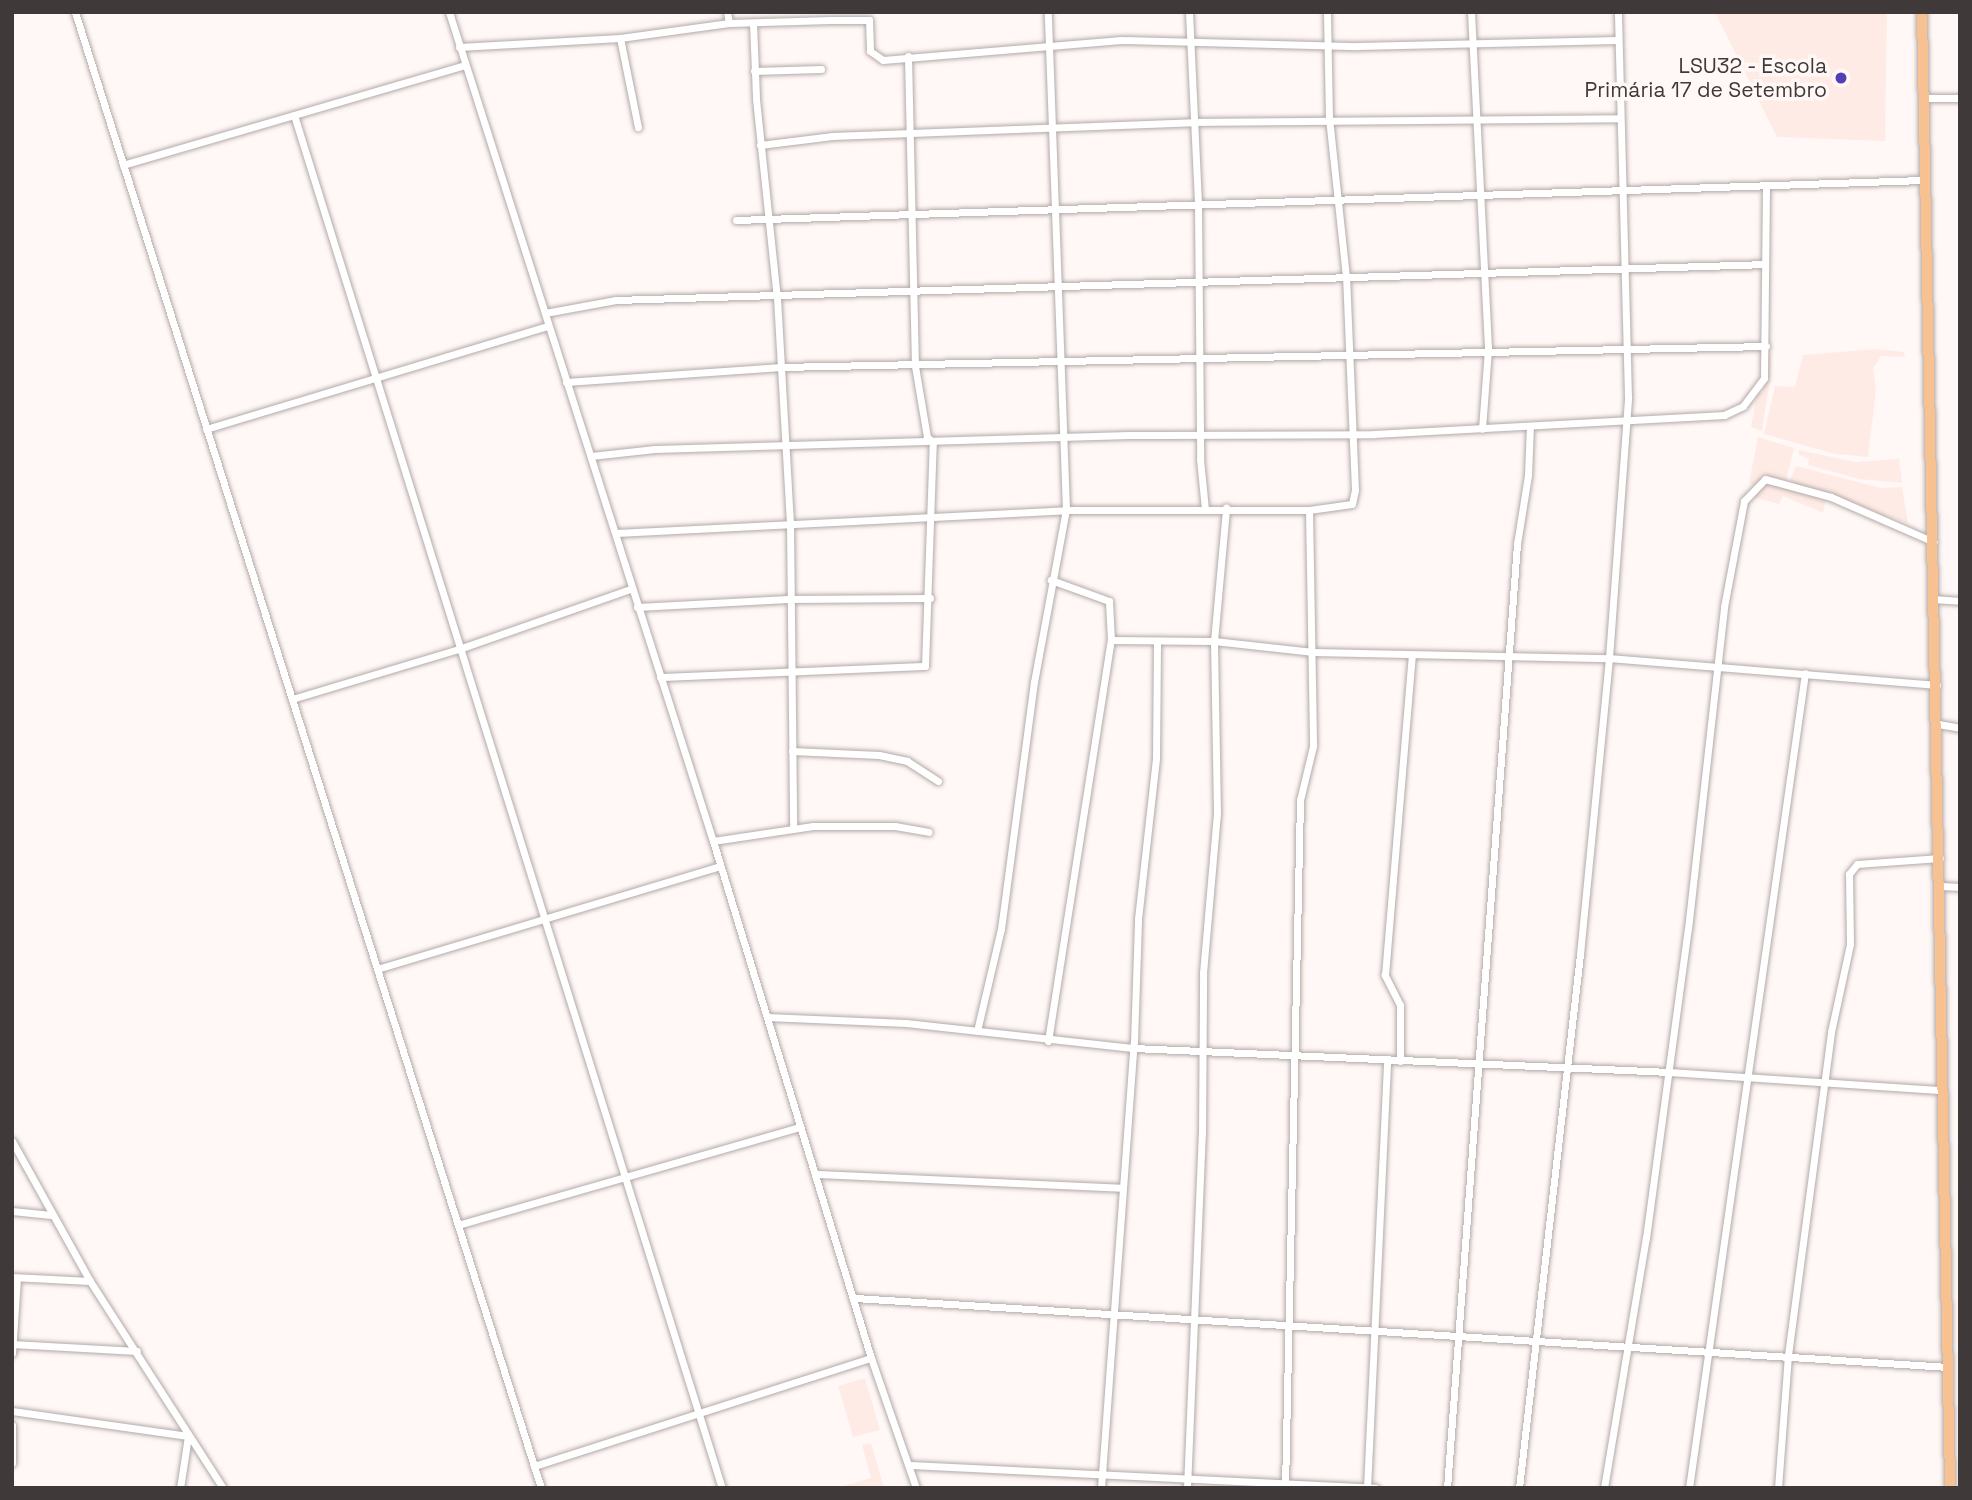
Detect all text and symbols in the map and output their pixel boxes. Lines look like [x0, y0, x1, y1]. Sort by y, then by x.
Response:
place label: LSU32 - Escola Primária 17 de Setembro [1585, 53, 1827, 103]
marker: LSU32 - Escola Primária 17 de Setembro [1833, 70, 1849, 86]

